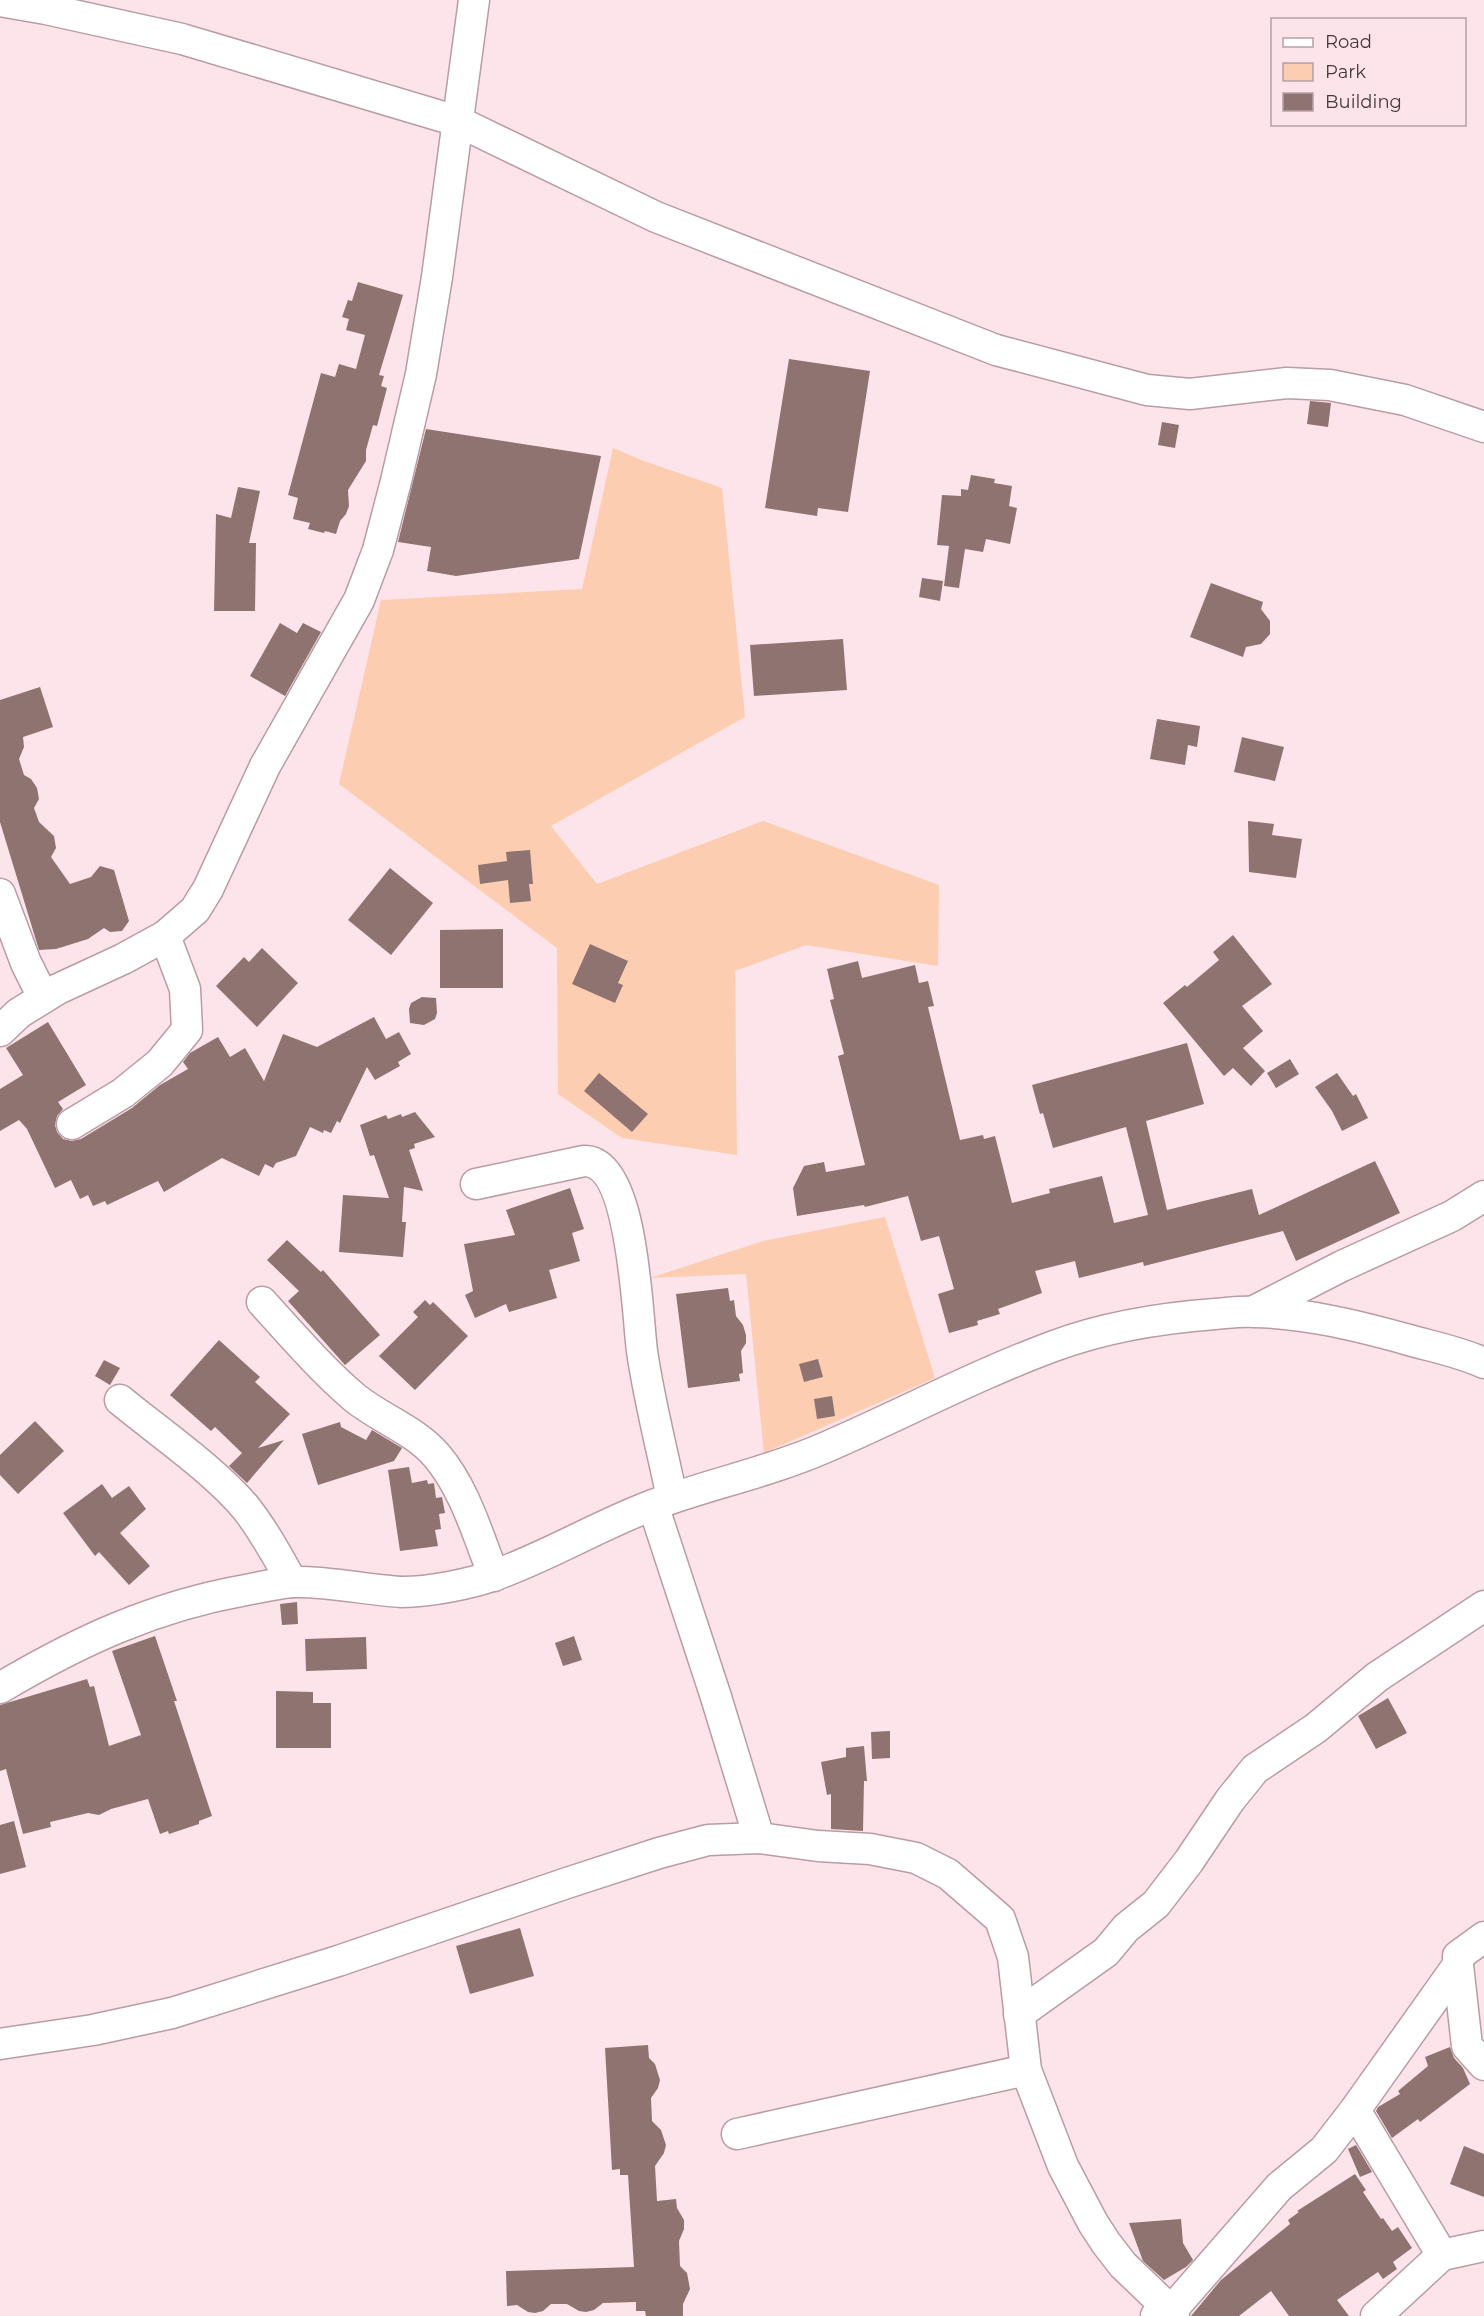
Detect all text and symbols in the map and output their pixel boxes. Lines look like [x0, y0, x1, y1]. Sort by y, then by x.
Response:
legend [1271, 18, 1466, 126]
text: Road [1325, 31, 1372, 53]
text: Park [1325, 61, 1366, 83]
text: Building [1325, 91, 1402, 113]

